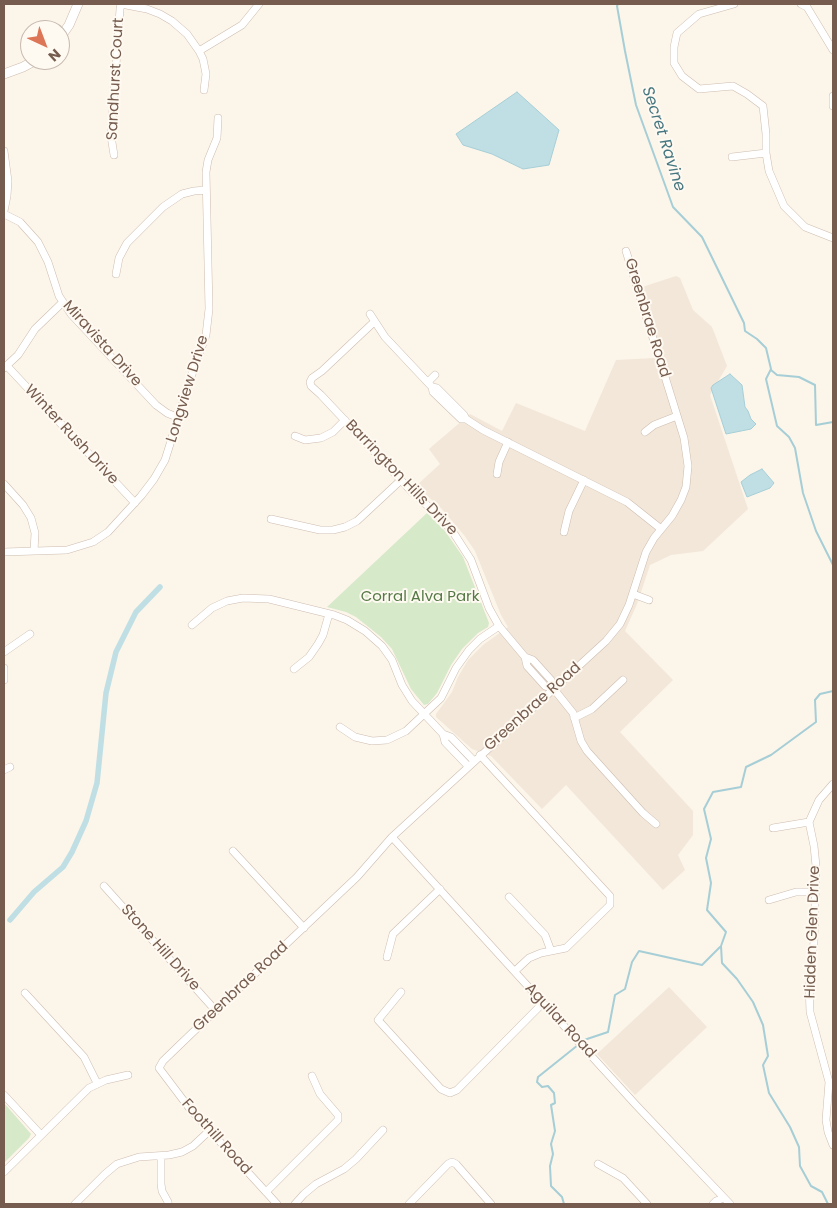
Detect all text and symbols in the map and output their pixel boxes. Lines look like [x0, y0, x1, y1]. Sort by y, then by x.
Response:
street label: Sandhurst Court [104, 17, 128, 141]
north arrow [20, 20, 70, 70]
text: N [44, 44, 65, 66]
water label: Secret Ravine [637, 84, 689, 194]
street label: Greenbrae Road [620, 256, 674, 380]
street label: Miravista Drive [59, 297, 145, 391]
street label: Longview Drive [163, 333, 213, 445]
street label: Winter Rush Drive [20, 381, 122, 489]
street label: Barrington Hills Drive [341, 417, 461, 539]
park label: Corral Alva Park [361, 588, 479, 606]
street label: Greenbrae Road [481, 659, 585, 755]
street label: Hidden Glen Drive [802, 865, 824, 999]
street label: Stone Hill Drive [117, 901, 203, 995]
street label: Greenbrae Road [190, 938, 292, 1036]
street label: Aguilar Road [521, 980, 599, 1062]
street label: Foothill Road [177, 1095, 255, 1179]

